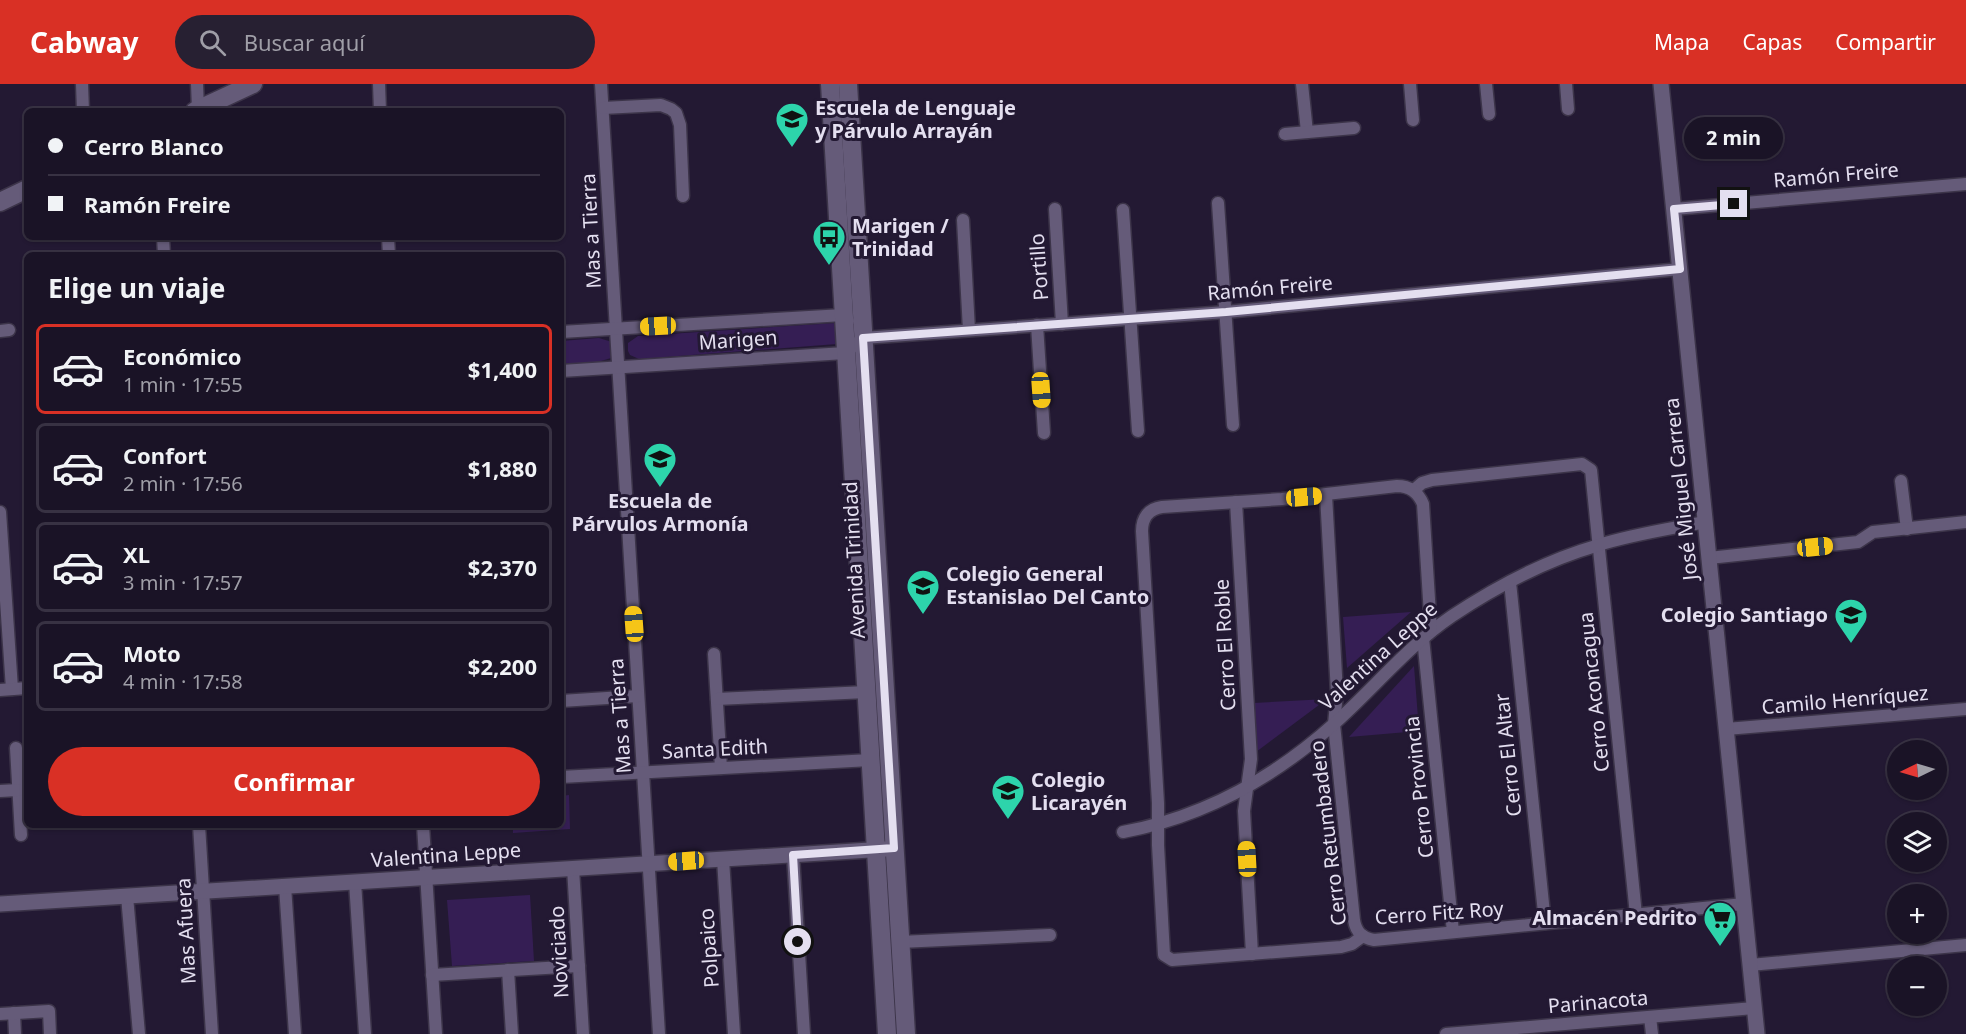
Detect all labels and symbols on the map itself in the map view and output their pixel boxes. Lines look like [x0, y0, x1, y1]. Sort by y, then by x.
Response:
place label: Escuela de Lenguaje y Párvulo Arrayán [815, 94, 1016, 144]
school or university icon: Escuela de Lenguaje y Párvulo Arrayán [774, 101, 810, 148]
callout: 2 min [1684, 117, 1784, 159]
street label: Ramón Freire [1772, 156, 1900, 193]
street label: Mas a Tierra [574, 173, 607, 289]
route end [1720, 190, 1747, 217]
place label: Marigen / Trinidad [852, 212, 950, 262]
bus stop icon: Marigen / Trinidad [811, 219, 847, 266]
street label: Portillo [1023, 233, 1054, 302]
street label: Ramón Freire [1206, 269, 1334, 306]
car [640, 316, 676, 336]
street label: Marigen [698, 323, 778, 356]
car [1031, 371, 1051, 409]
street label: José Miguel Carrera [1657, 396, 1704, 584]
school or university icon: Escuela de Párvulos Armonía [642, 441, 678, 488]
street label: Avenida Trinidad [836, 481, 871, 639]
car [1285, 486, 1323, 508]
place label: Escuela de Párvulos Armonía [571, 487, 749, 537]
car [1796, 536, 1834, 558]
place label: Colegio General Estanislao Del Canto [946, 560, 1149, 610]
school or university icon: Colegio General Estanislao Del Canto [905, 568, 941, 615]
street label: Cerro El Roble [1208, 578, 1241, 712]
street label: Valentina Leppe [1313, 595, 1443, 716]
school or university icon: Colegio Santiago [1833, 597, 1869, 644]
place label: Colegio Santiago [1661, 601, 1828, 628]
car [624, 605, 644, 643]
street label: Cerro Aconcagua [1572, 611, 1615, 773]
street label: Mas a Tierra [602, 657, 637, 775]
street label: Camilo Henríquez [1760, 679, 1929, 720]
street label: Cerro El Altar [1488, 692, 1527, 818]
street label: Cerro Provincia [1398, 715, 1439, 859]
street label: Santa Edith [661, 732, 769, 765]
street label: Cerro Retumbadero [1303, 739, 1352, 927]
north arrow [1887, 740, 1947, 800]
place label: Colegio Licarayén [1031, 766, 1127, 816]
school or university icon: Colegio Licarayén [990, 773, 1026, 820]
street label: Valentina Leppe [370, 836, 522, 873]
car [1237, 841, 1257, 877]
car [667, 851, 705, 871]
street label: Mas Afuera [169, 877, 202, 985]
street label: Cerro Fitz Roy [1374, 894, 1505, 930]
supermarket icon: Almacén Pedrito [1702, 900, 1738, 947]
place label: Almacén Pedrito [1532, 904, 1697, 931]
street label: Noviciado [543, 905, 574, 999]
street label: Polpaico [692, 907, 725, 989]
route start [784, 928, 811, 955]
street label: Parinacota [1547, 984, 1649, 1019]

